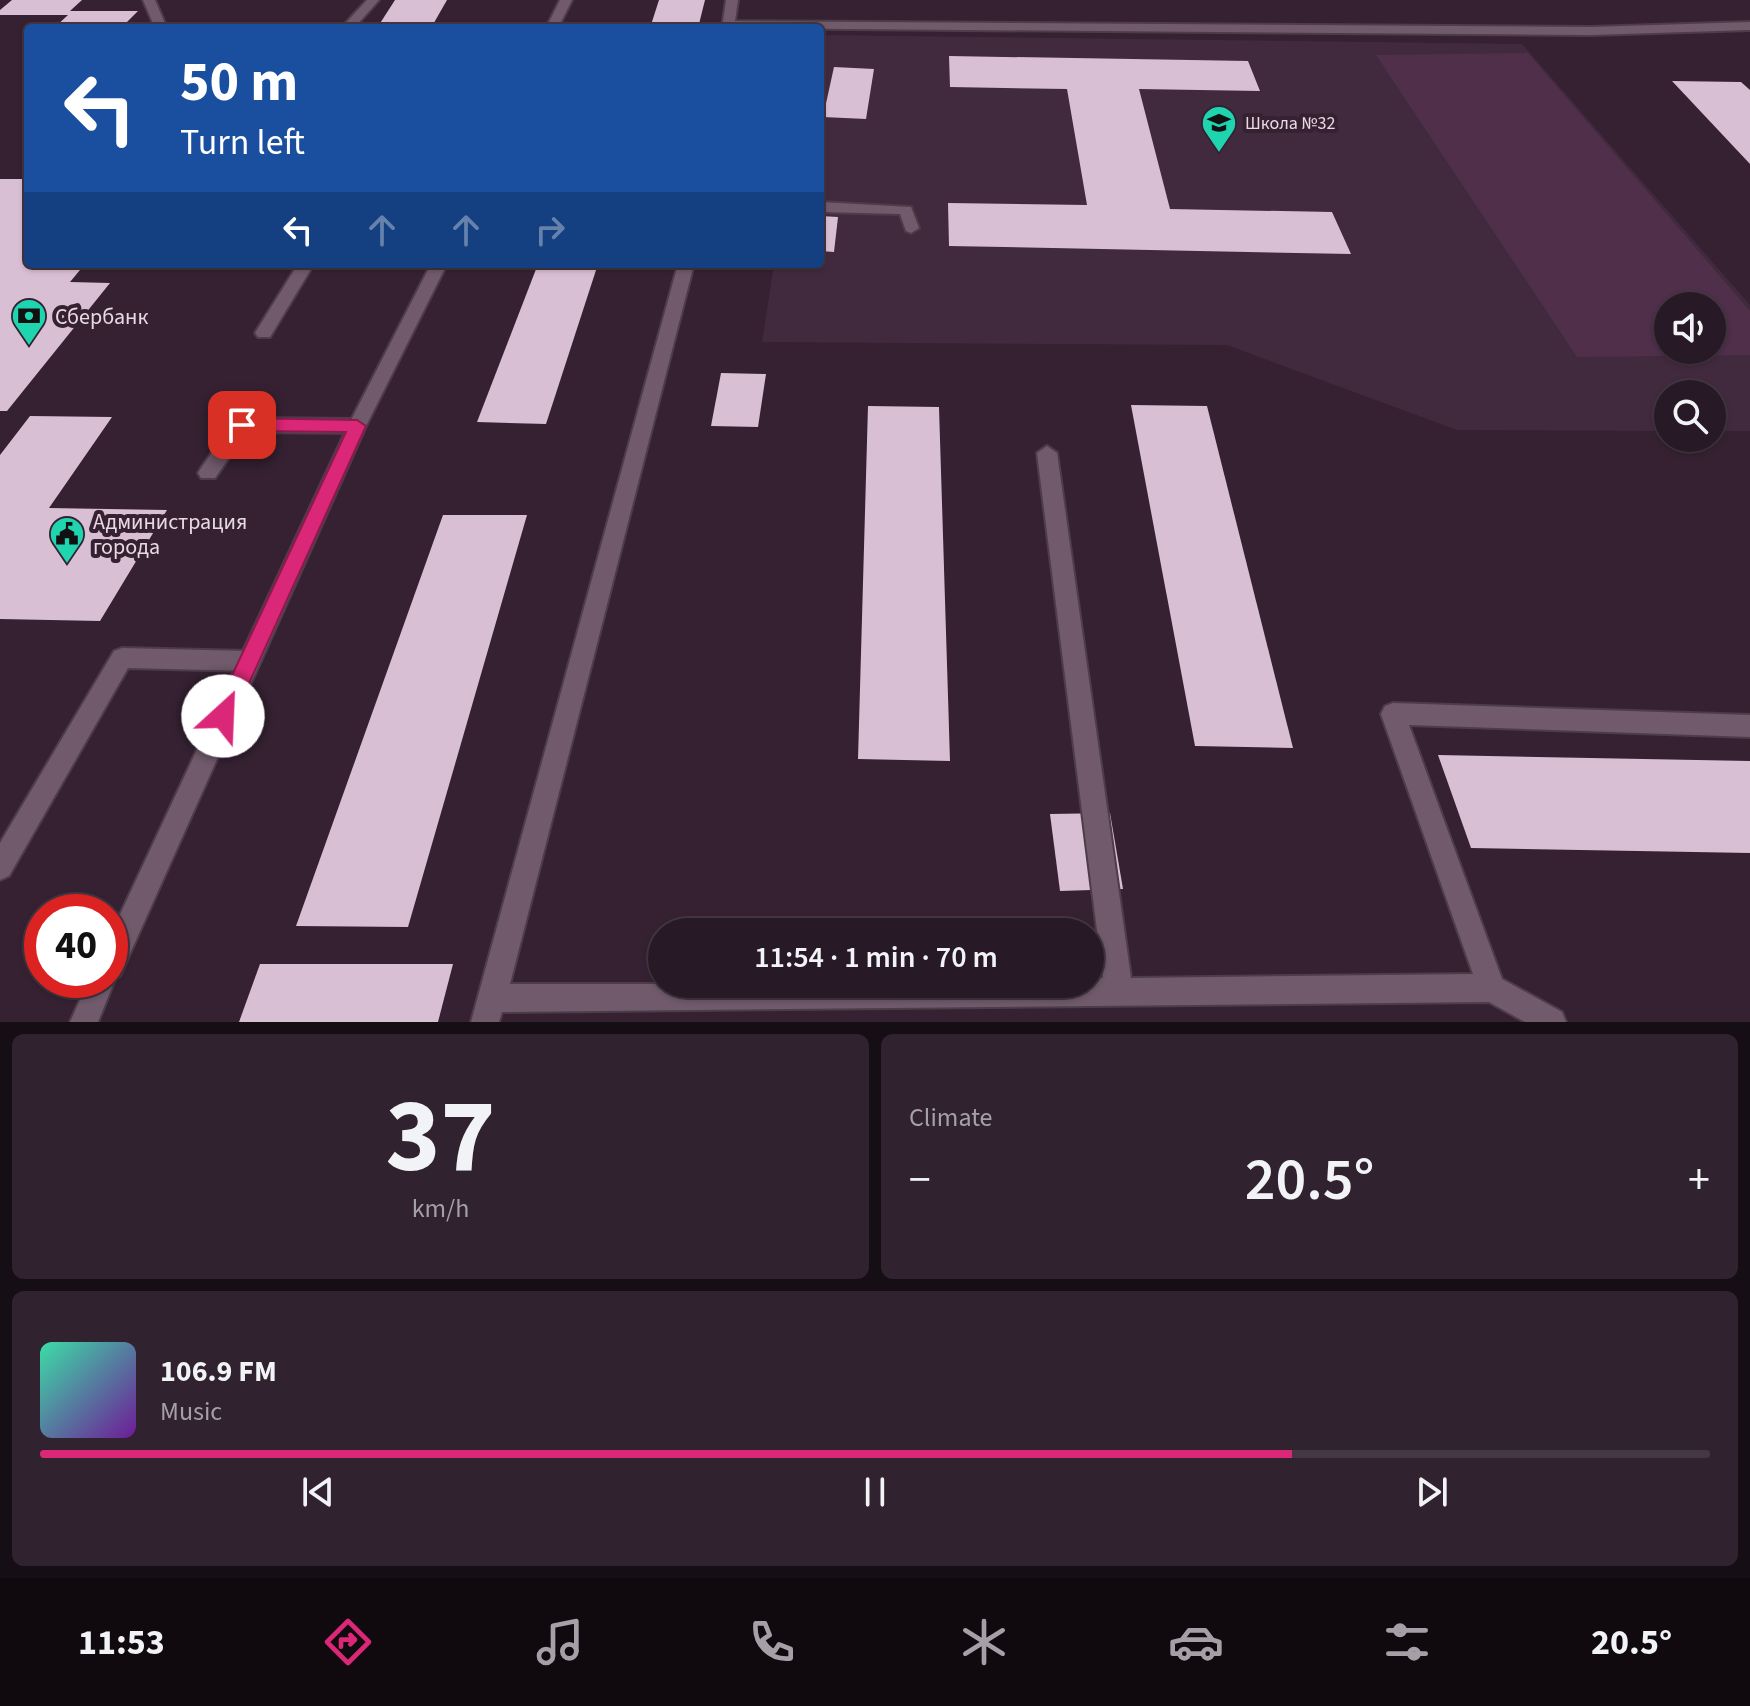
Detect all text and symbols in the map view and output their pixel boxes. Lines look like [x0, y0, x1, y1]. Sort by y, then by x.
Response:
text: 50 m [180, 43, 298, 122]
icon: left [48, 56, 152, 160]
school or university icon: Школа №32 [1200, 104, 1238, 154]
place label: Школа №32 [1245, 111, 1335, 136]
text: Turn left [180, 117, 305, 168]
icon: left [276, 208, 320, 252]
icon: ahead [360, 208, 404, 252]
icon: ahead [444, 208, 488, 252]
icon: right [528, 208, 572, 252]
map controls [1654, 292, 1726, 452]
button: sound [1654, 292, 1726, 364]
bank icon: Сбербанк [10, 297, 48, 347]
place label: Сбербанк [55, 301, 148, 333]
button: search [1654, 380, 1726, 452]
pin [208, 391, 276, 459]
icon: arrive [220, 403, 264, 447]
place label: Администрация города [93, 506, 247, 563]
public building icon: Администрация города [48, 515, 86, 565]
position arrow [181, 674, 265, 758]
speed limit sign: 40 [24, 894, 128, 998]
text: 11:54 · 1 min · 70 m [754, 936, 998, 979]
text: 37 [386, 1064, 495, 1212]
text: Climate [909, 1099, 993, 1136]
text: 20.5° [1245, 1138, 1374, 1223]
text: − [909, 1149, 931, 1212]
text: + [1688, 1149, 1710, 1212]
text: km/h [412, 1190, 469, 1227]
text: 106.9 FM [160, 1350, 277, 1393]
text: Music [160, 1393, 222, 1430]
icon: previous [296, 1470, 340, 1514]
icon: pause [853, 1470, 897, 1514]
icon: next [1410, 1470, 1454, 1514]
icon: directions [320, 1614, 376, 1670]
icon: music [532, 1614, 588, 1670]
icon: phone [744, 1614, 800, 1670]
icon: climate [956, 1614, 1012, 1670]
icon: car [1168, 1614, 1224, 1670]
icon: filters [1379, 1614, 1435, 1670]
text: 11:53 [78, 1617, 165, 1668]
text: 20.5° [1591, 1617, 1672, 1668]

